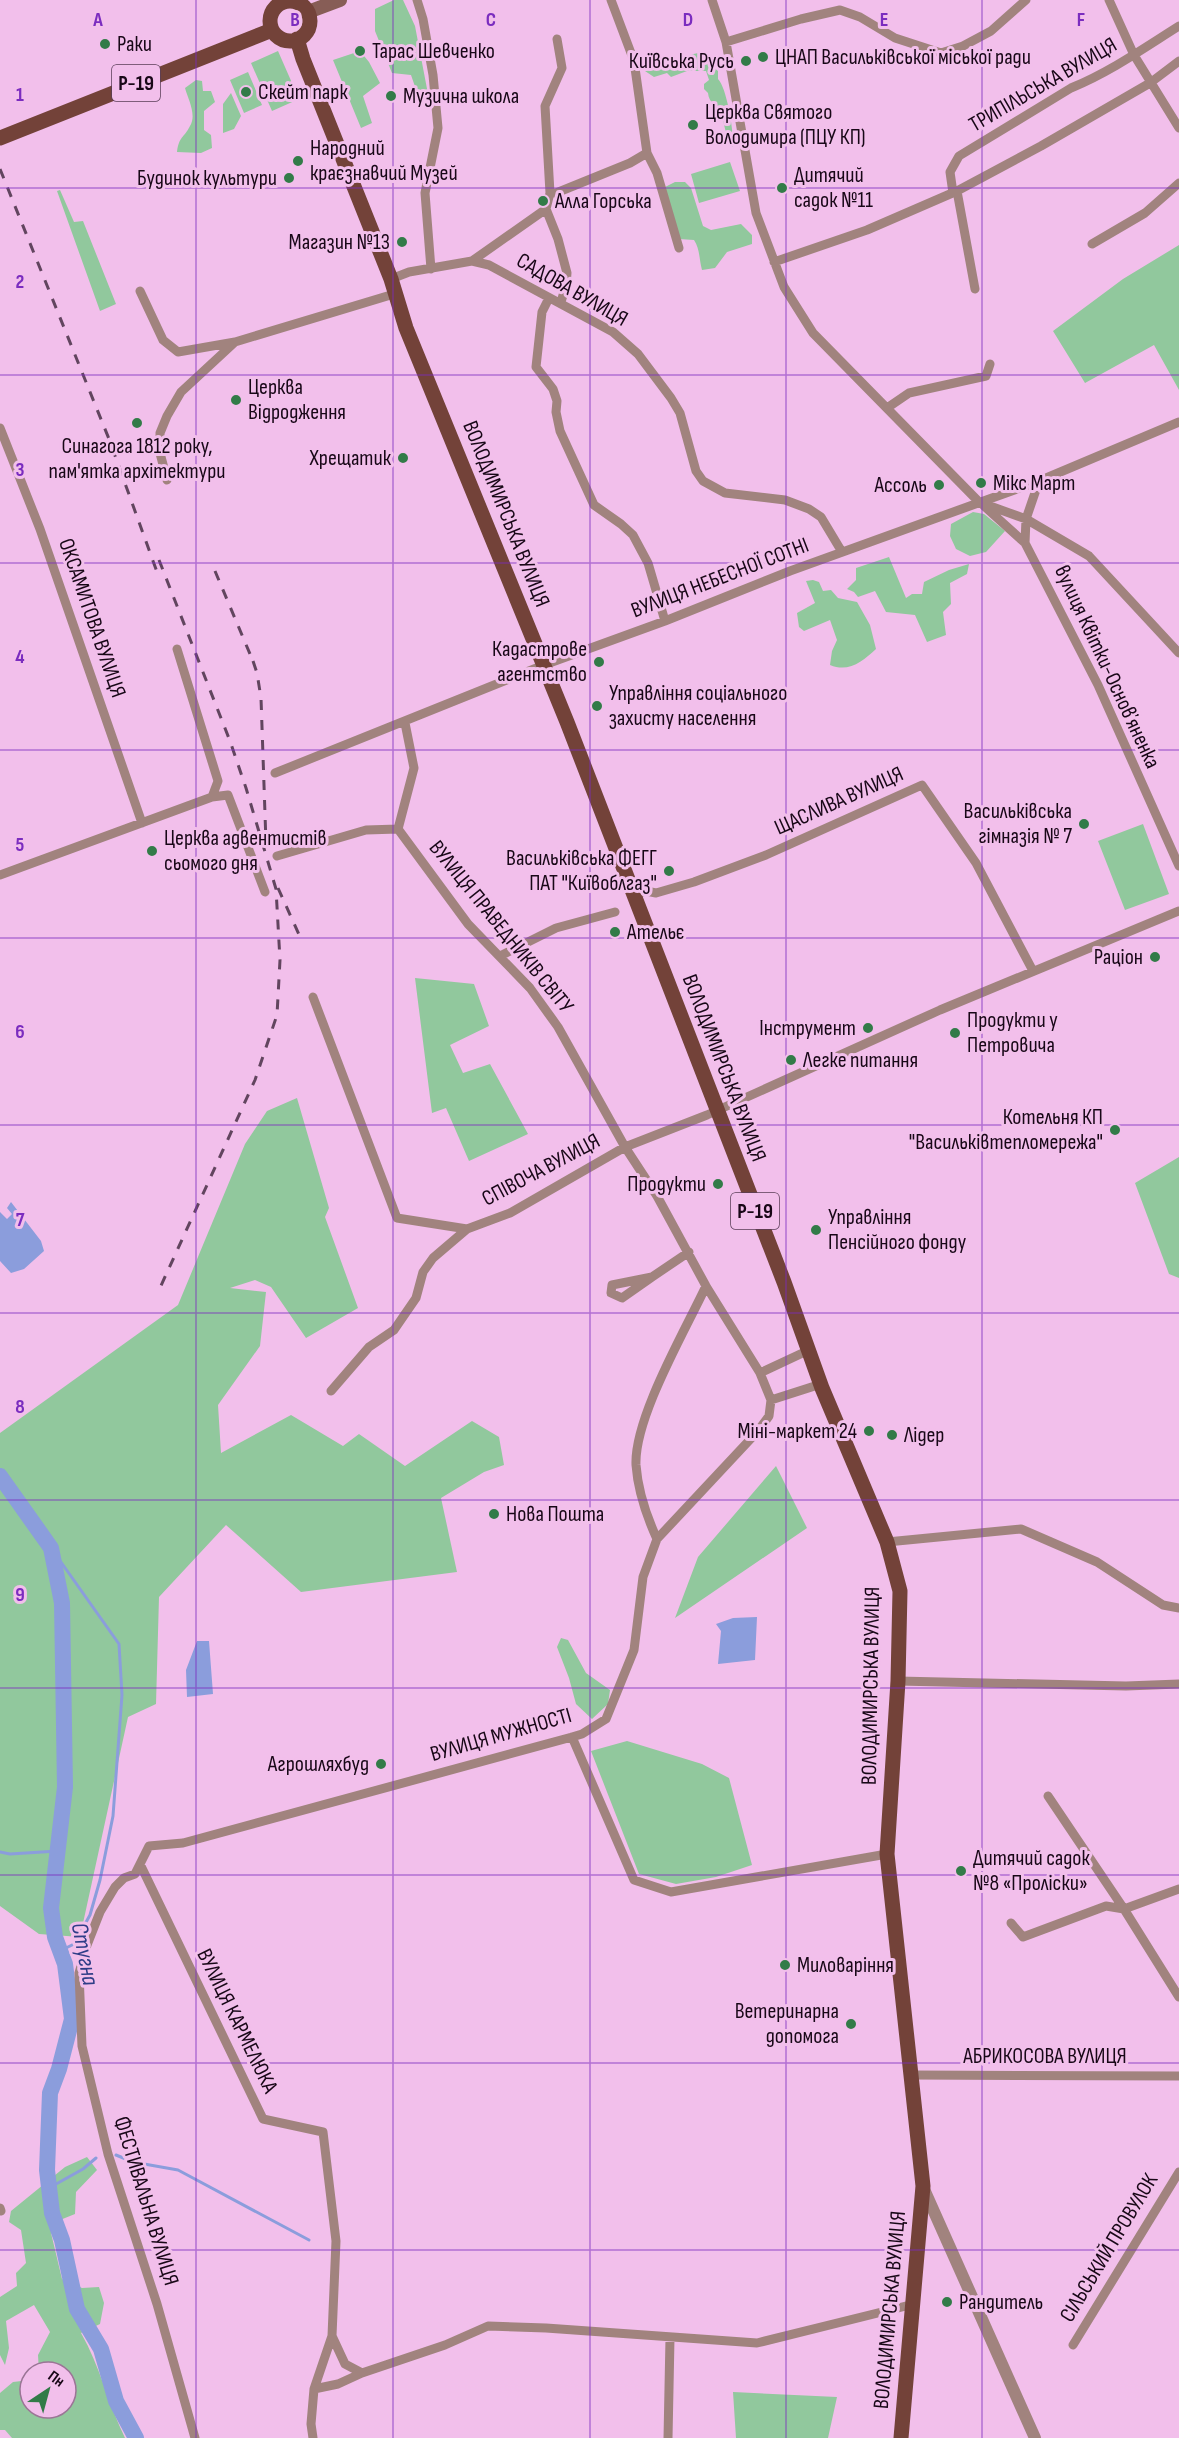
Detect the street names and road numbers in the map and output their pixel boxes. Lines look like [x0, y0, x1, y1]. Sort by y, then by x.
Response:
street label: ТРИПІЛЬСЬКА ВУЛИЦЯ [964, 32, 1122, 138]
road number: Р-19 [112, 65, 160, 101]
street label: САДОВА ВУЛИЦЯ [512, 247, 632, 333]
street label: ВОЛОДИМИРСЬКА ВУЛИЦЯ [456, 417, 556, 611]
street label: ВУЛИЦЯ НЕБЕСНОЇ СОТНІ [627, 532, 813, 624]
street label: ОКСАМИТОВА ВУЛИЦЯ [52, 535, 132, 701]
street label: вулиця Квітки-Основʼяненка [1048, 561, 1166, 773]
street label: ЩАСЛИВА ВУЛИЦЯ [770, 761, 908, 841]
street label: ВУЛИЦЯ ПРАВЕДНИКІВ СВІТУ [423, 835, 579, 1019]
street label: ВОЛОДИМИРСЬКА ВУЛИЦЯ [676, 971, 772, 1165]
street label: СПІВОЧА ВУЛИЦЯ [477, 1128, 605, 1212]
road number: Р-19 [731, 1193, 779, 1229]
street label: ВОЛОДИМИРСЬКА ВУЛИЦЯ [856, 1587, 886, 1785]
street label: ВУЛИЦЯ МУЖНОСТІ [427, 1702, 575, 1768]
street label: ВУЛИЦЯ КАРМЕЛЮКА [190, 1944, 284, 2098]
street label: АБРИКОСОВА ВУЛИЦЯ [962, 2043, 1127, 2070]
street label: ФЕСТИВАЛЬНА ВУЛИЦЯ [107, 2113, 185, 2289]
street label: СІЛЬСЬКИЙ ПРОВУЛОК [1054, 2169, 1164, 2327]
street label: ВОЛОДИМИРСЬКА ВУЛИЦЯ [868, 2210, 912, 2410]

